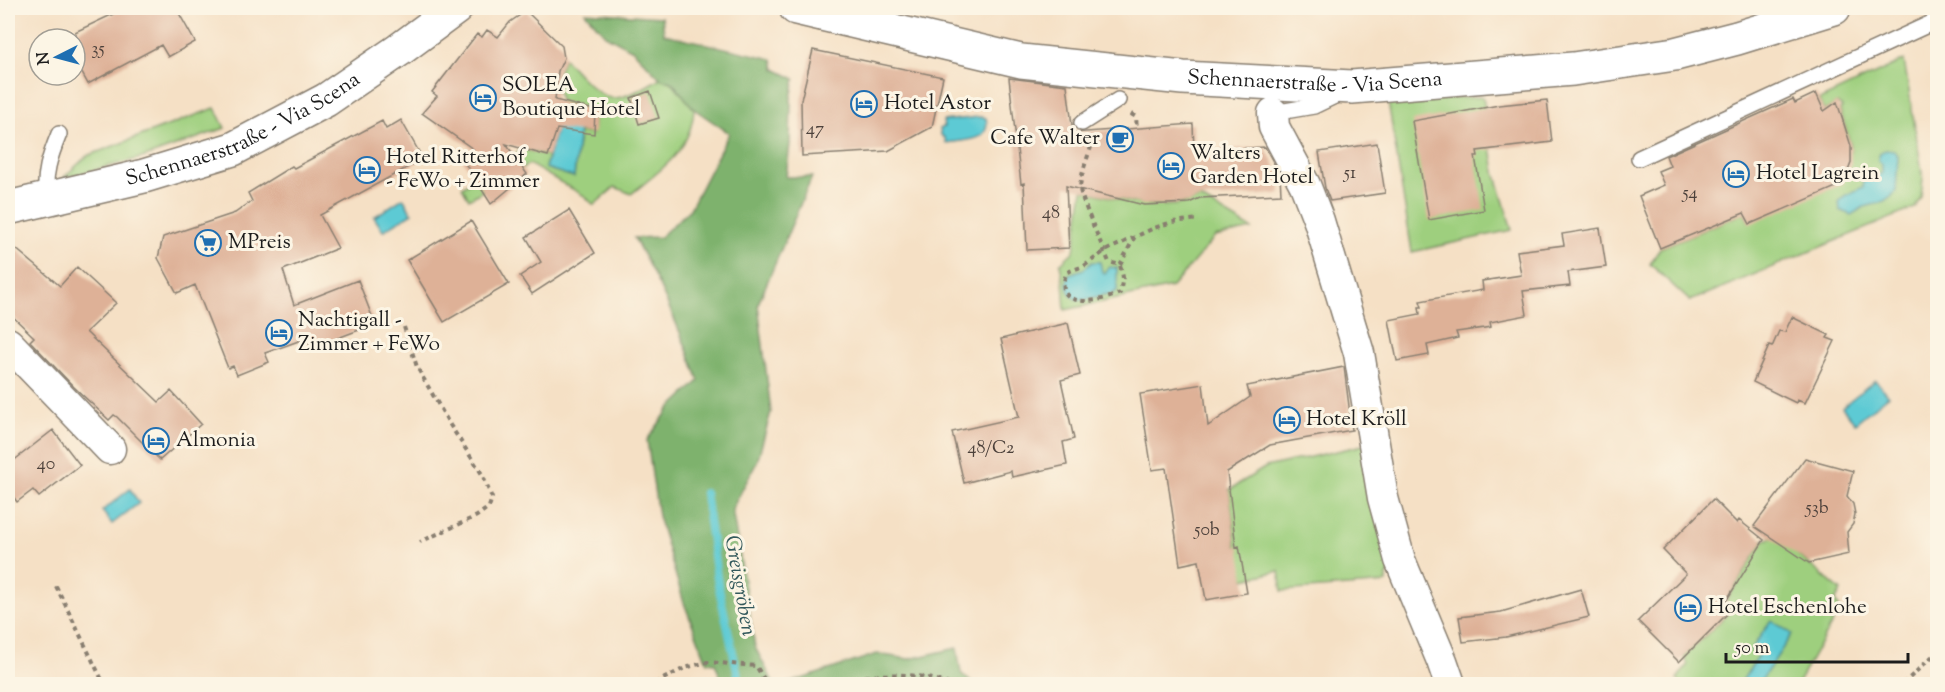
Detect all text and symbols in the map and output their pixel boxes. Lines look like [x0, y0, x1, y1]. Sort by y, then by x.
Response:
north arrow [27, 27, 87, 87]
house number: 35 [91, 37, 105, 63]
text: N [32, 51, 57, 66]
street label: Schennaerstraße - Via Scena [1186, 63, 1444, 102]
street label: Schennaerstraße - Via Scena [123, 65, 367, 195]
place label: SOLEA Boutique Hotel [502, 71, 641, 125]
hotel icon: SOLEA Boutique Hotel [468, 83, 498, 113]
hotel icon: Hotel Astor [849, 89, 879, 119]
place label: Hotel Astor [884, 89, 991, 119]
house number: 47 [806, 117, 824, 143]
place label: Cafe Walter [990, 124, 1100, 154]
cafe icon: Cafe Walter [1105, 124, 1135, 154]
place label: Walters Garden Hotel [1190, 139, 1314, 193]
place label: Hotel Ritterhof - FeWo + Zimmer [386, 143, 540, 197]
hotel icon: Walters Garden Hotel [1156, 151, 1186, 181]
hotel icon: Hotel Ritterhof - FeWo + Zimmer [352, 155, 382, 185]
hotel icon: Hotel Lagrein [1721, 159, 1751, 189]
place label: Hotel Lagrein [1756, 159, 1880, 189]
house number: 51 [1343, 161, 1356, 187]
house number: 54 [1681, 181, 1698, 207]
house number: 48 [1042, 201, 1060, 227]
supermarket icon: MPreis [193, 228, 223, 258]
place label: MPreis [228, 228, 291, 258]
place label: Nachtigall - Zimmer + FeWo [298, 306, 440, 360]
hotel icon: Nachtigall - Zimmer + FeWo [264, 318, 294, 348]
hotel icon: Hotel Kröll [1272, 405, 1302, 435]
place label: Hotel Kröll [1306, 405, 1407, 435]
hotel icon: Almonia [141, 426, 171, 456]
place label: Almonia [176, 426, 256, 456]
house number: 48/C2 [968, 436, 1015, 462]
house number: 40 [37, 452, 55, 478]
house number: 53b [1804, 496, 1829, 522]
house number: 50b [1193, 518, 1220, 544]
water label: Greisgröben [714, 533, 764, 639]
hotel icon: Hotel Eschenlohe [1673, 593, 1703, 623]
place label: Hotel Eschenlohe [1708, 593, 1867, 623]
scale bar [1726, 626, 1908, 664]
text: 50 m [1734, 636, 1770, 662]

